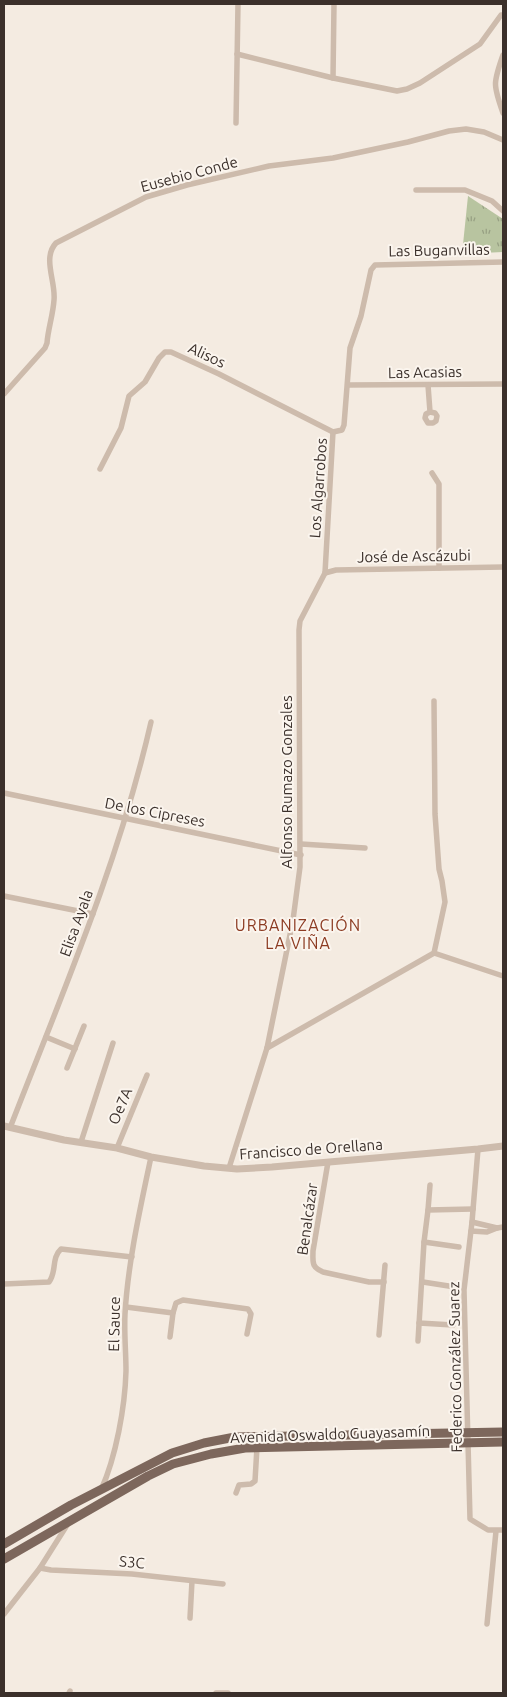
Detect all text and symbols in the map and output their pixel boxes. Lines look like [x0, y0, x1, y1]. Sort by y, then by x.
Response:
street label: Eusebio Conde [139, 153, 239, 195]
street label: Las Buganvillas [388, 241, 490, 259]
street label: Alisos [186, 339, 228, 371]
street label: Las Acasias [388, 363, 462, 381]
street label: Los Algarrobos [306, 437, 330, 539]
street label: José de Ascázubi [357, 547, 471, 565]
street label: Alfonso Rumazo Gonzales [278, 695, 295, 869]
street label: De los Cipreses [103, 794, 207, 830]
street label: Elisa Ayala [56, 887, 96, 959]
district label: URBANIZACIÓN LA VIÑA [235, 915, 361, 952]
street label: Oe7A [105, 1085, 135, 1127]
street label: Francisco de Orellana [239, 1136, 383, 1162]
street label: Benalcázar [294, 1181, 321, 1256]
street label: Federico González Suarez [445, 1281, 465, 1453]
street label: El Sauce [105, 1296, 123, 1352]
street label: Avenida Oswaldo Guayasamín [230, 1422, 430, 1446]
street label: S3C [119, 1552, 145, 1572]

